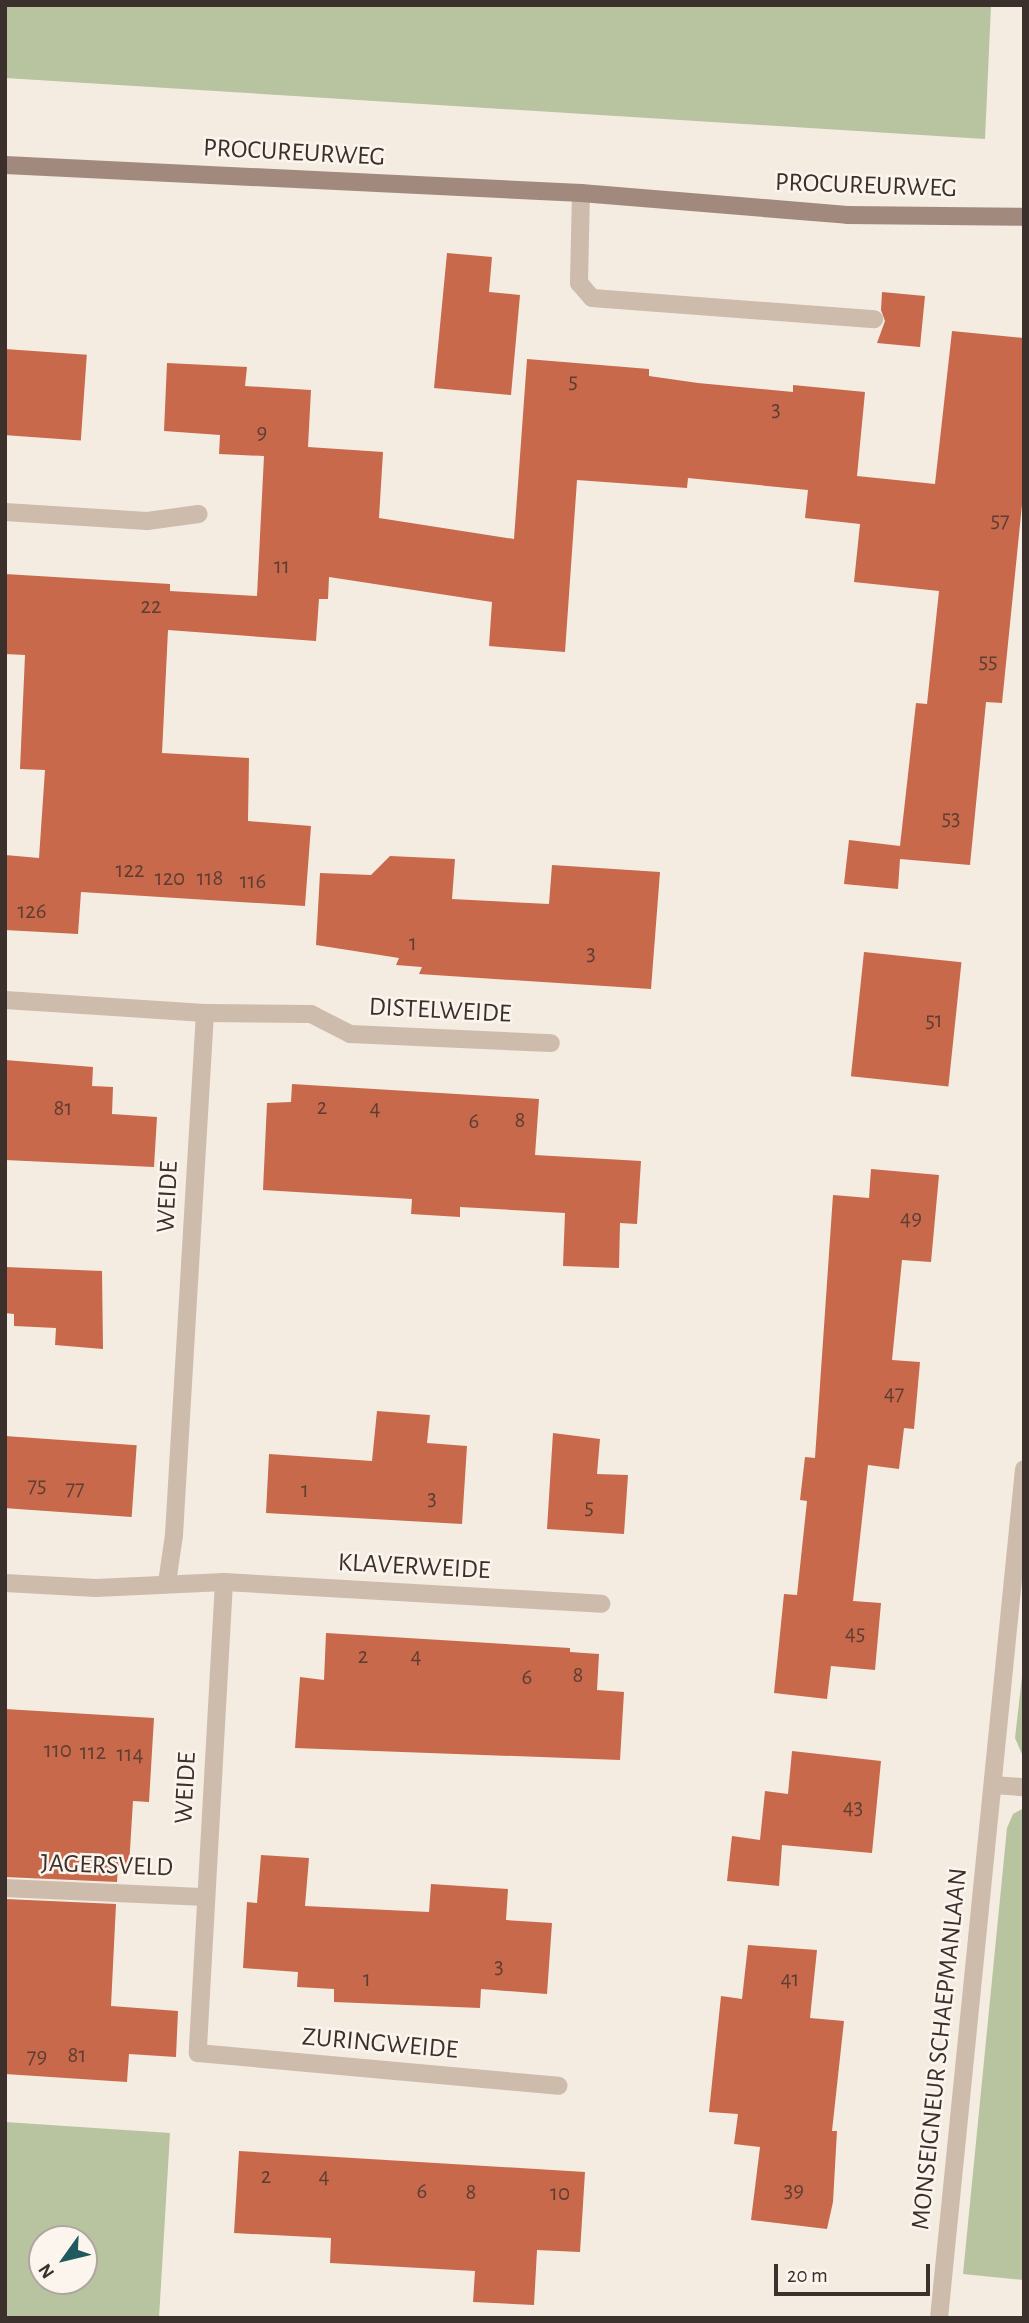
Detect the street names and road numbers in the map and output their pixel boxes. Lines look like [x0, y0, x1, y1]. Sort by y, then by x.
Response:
street label: PROCUREURWEG [202, 133, 386, 173]
street label: PROCUREURWEG [775, 167, 957, 205]
street label: DISTELWEIDE [368, 992, 512, 1030]
street label: WEIDE [151, 1160, 185, 1234]
street label: KLAVERWEIDE [337, 1547, 491, 1587]
street label: WEIDE [169, 1751, 203, 1825]
street label: JAGERSVELD [40, 1848, 174, 1884]
street label: MONSEIGNEUR SCHAEPMANLAAN [905, 1867, 975, 2231]
street label: ZURINGWEIDE [301, 2022, 459, 2066]

